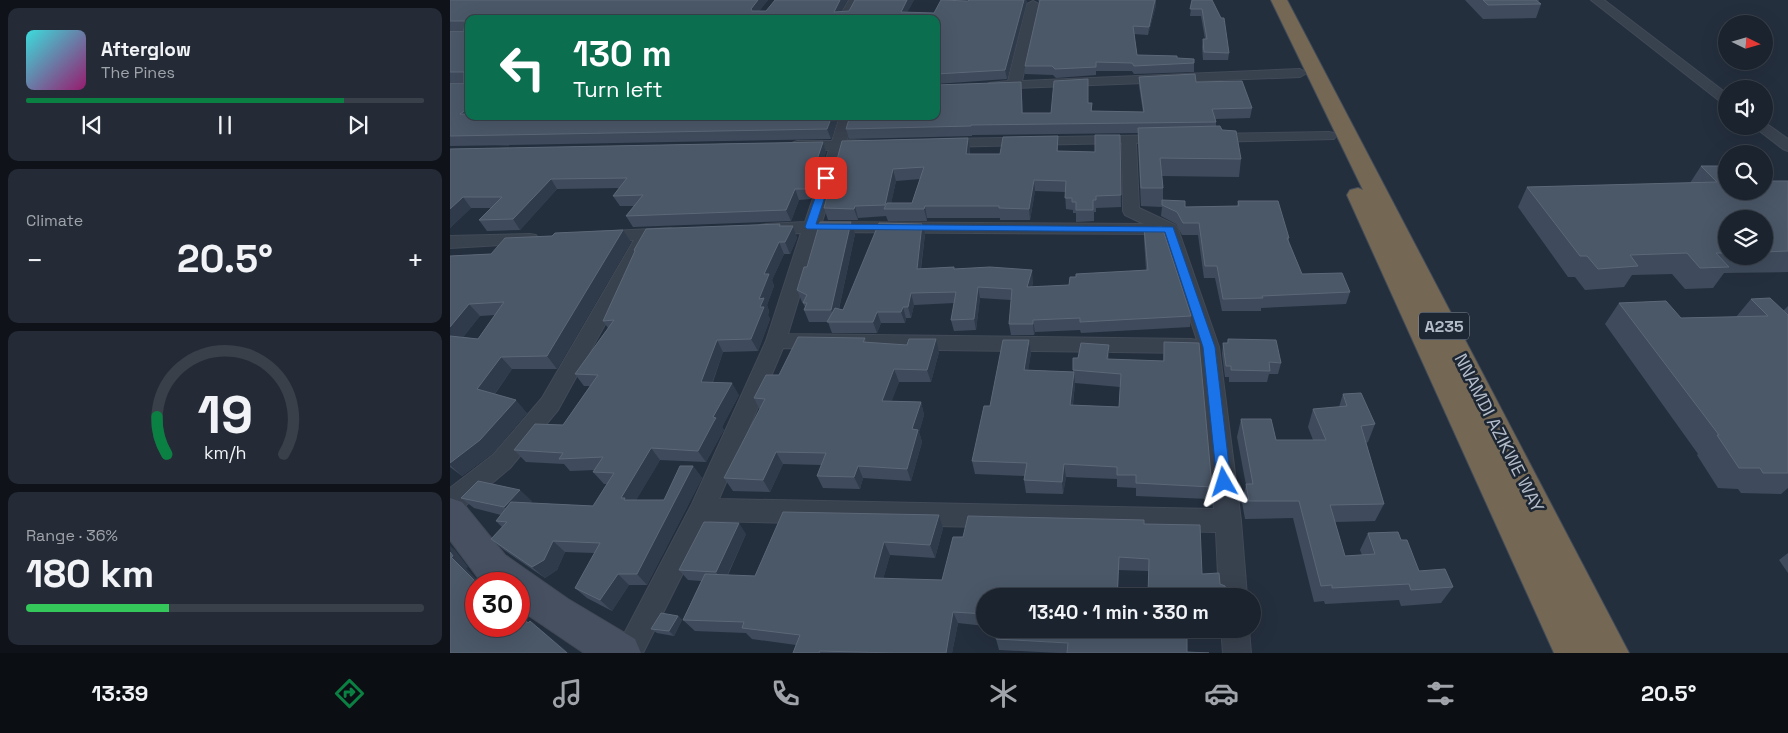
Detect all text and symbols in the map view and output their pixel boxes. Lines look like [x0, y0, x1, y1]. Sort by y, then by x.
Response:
north arrow [1718, 15, 1772, 70]
map controls [1718, 15, 1773, 265]
text: 130 m [573, 32, 672, 76]
icon: left [490, 35, 555, 100]
text: Afterglow [101, 37, 191, 62]
text: The Pines [101, 62, 175, 83]
text: Turn left [573, 75, 663, 103]
button: sound [1718, 80, 1773, 135]
icon: previous [78, 111, 106, 139]
icon: pause [211, 111, 239, 139]
icon: next [344, 111, 372, 139]
button: search [1718, 145, 1773, 200]
pin [805, 157, 847, 199]
icon: arrive [812, 164, 840, 192]
text: Climate [26, 210, 83, 231]
button: layers [1718, 210, 1773, 265]
text: 20.5° [177, 235, 273, 283]
text: − [26, 242, 43, 278]
text: + [407, 242, 424, 278]
road number: A235 [1419, 312, 1469, 340]
street label: NNAMDI AZIKWE WAY [1449, 349, 1549, 516]
text: 19 [197, 382, 253, 448]
text: km/h [204, 441, 246, 464]
position arrow [1197, 455, 1249, 507]
text: Range · 36% [26, 525, 118, 546]
text: 180 km [26, 550, 154, 598]
speed limit sign: 30 [465, 572, 530, 637]
text: 13:40 · 1 min · 330 m [1028, 600, 1209, 625]
icon: directions [332, 676, 367, 711]
icon: music [550, 676, 585, 711]
icon: phone [768, 676, 803, 711]
icon: climate [986, 676, 1021, 711]
icon: car [1204, 676, 1239, 711]
icon: filters [1423, 676, 1458, 711]
text: 13:39 [92, 679, 148, 707]
text: 20.5° [1641, 679, 1696, 707]

